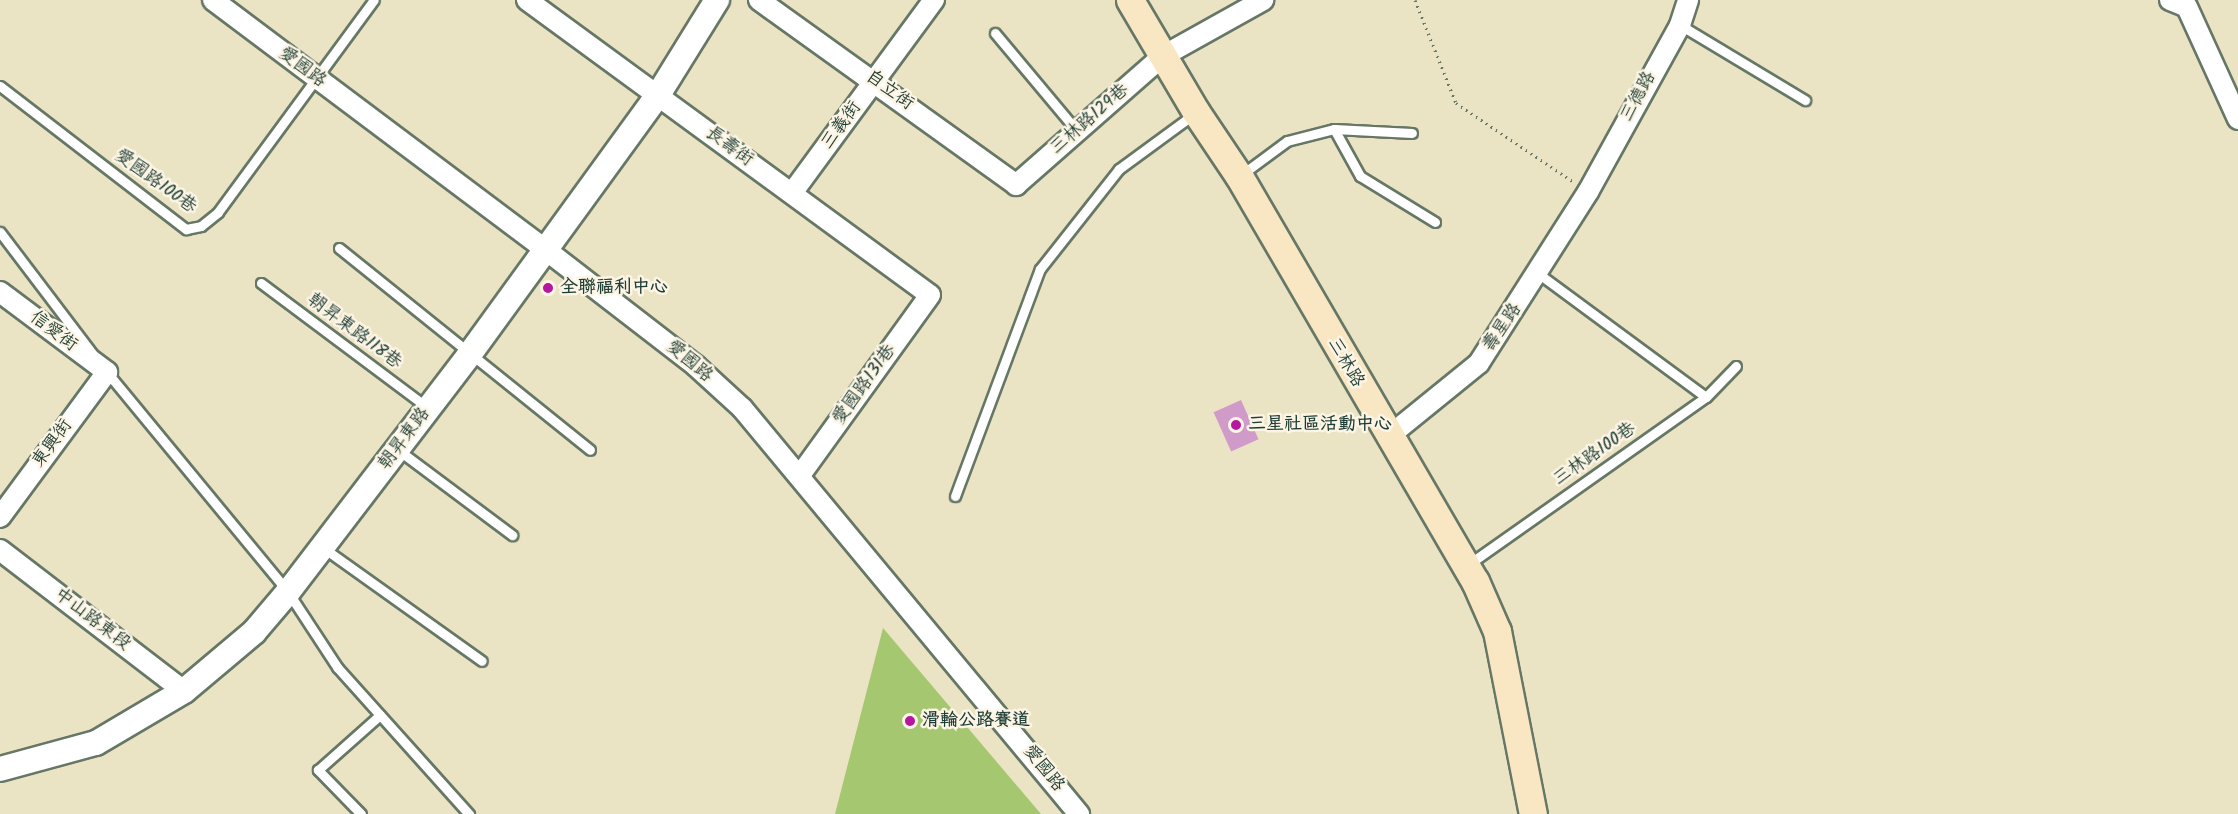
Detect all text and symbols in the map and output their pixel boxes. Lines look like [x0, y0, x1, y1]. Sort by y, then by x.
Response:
street label: 愛國路 [274, 43, 330, 93]
street label: 自立街 [861, 66, 917, 116]
street label: 三德路 [1617, 68, 1661, 126]
street label: 三林路129巷 [1046, 80, 1134, 160]
street label: 三義街 [817, 98, 867, 154]
street label: 長壽街 [701, 122, 757, 172]
street label: 愛國路100巷 [110, 145, 200, 219]
place label: 全聯福利中心 [560, 277, 668, 299]
marker: 全聯福利中心 [541, 281, 555, 295]
street label: 朝昇東路118巷 [303, 290, 405, 374]
street label: 壽星路 [1479, 300, 1527, 356]
street label: 信愛街 [25, 307, 81, 357]
street label: 三林路 [1322, 334, 1368, 392]
street label: 愛國路 [661, 336, 717, 388]
street label: 愛國路131巷 [829, 341, 901, 429]
street label: 朝昇東路 [375, 404, 435, 474]
place label: 三星社區活動中心 [1248, 414, 1392, 436]
street label: 東興街 [28, 416, 78, 472]
marker: 三星社區活動中心 [1229, 418, 1243, 432]
street label: 三林路100巷 [1550, 419, 1640, 491]
street label: 中山路東段 [50, 584, 134, 656]
place label: 滑輪公路賽道 [922, 710, 1030, 732]
marker: 滑輪公路賽道 [903, 714, 917, 728]
street label: 愛國路 [1018, 741, 1068, 797]

